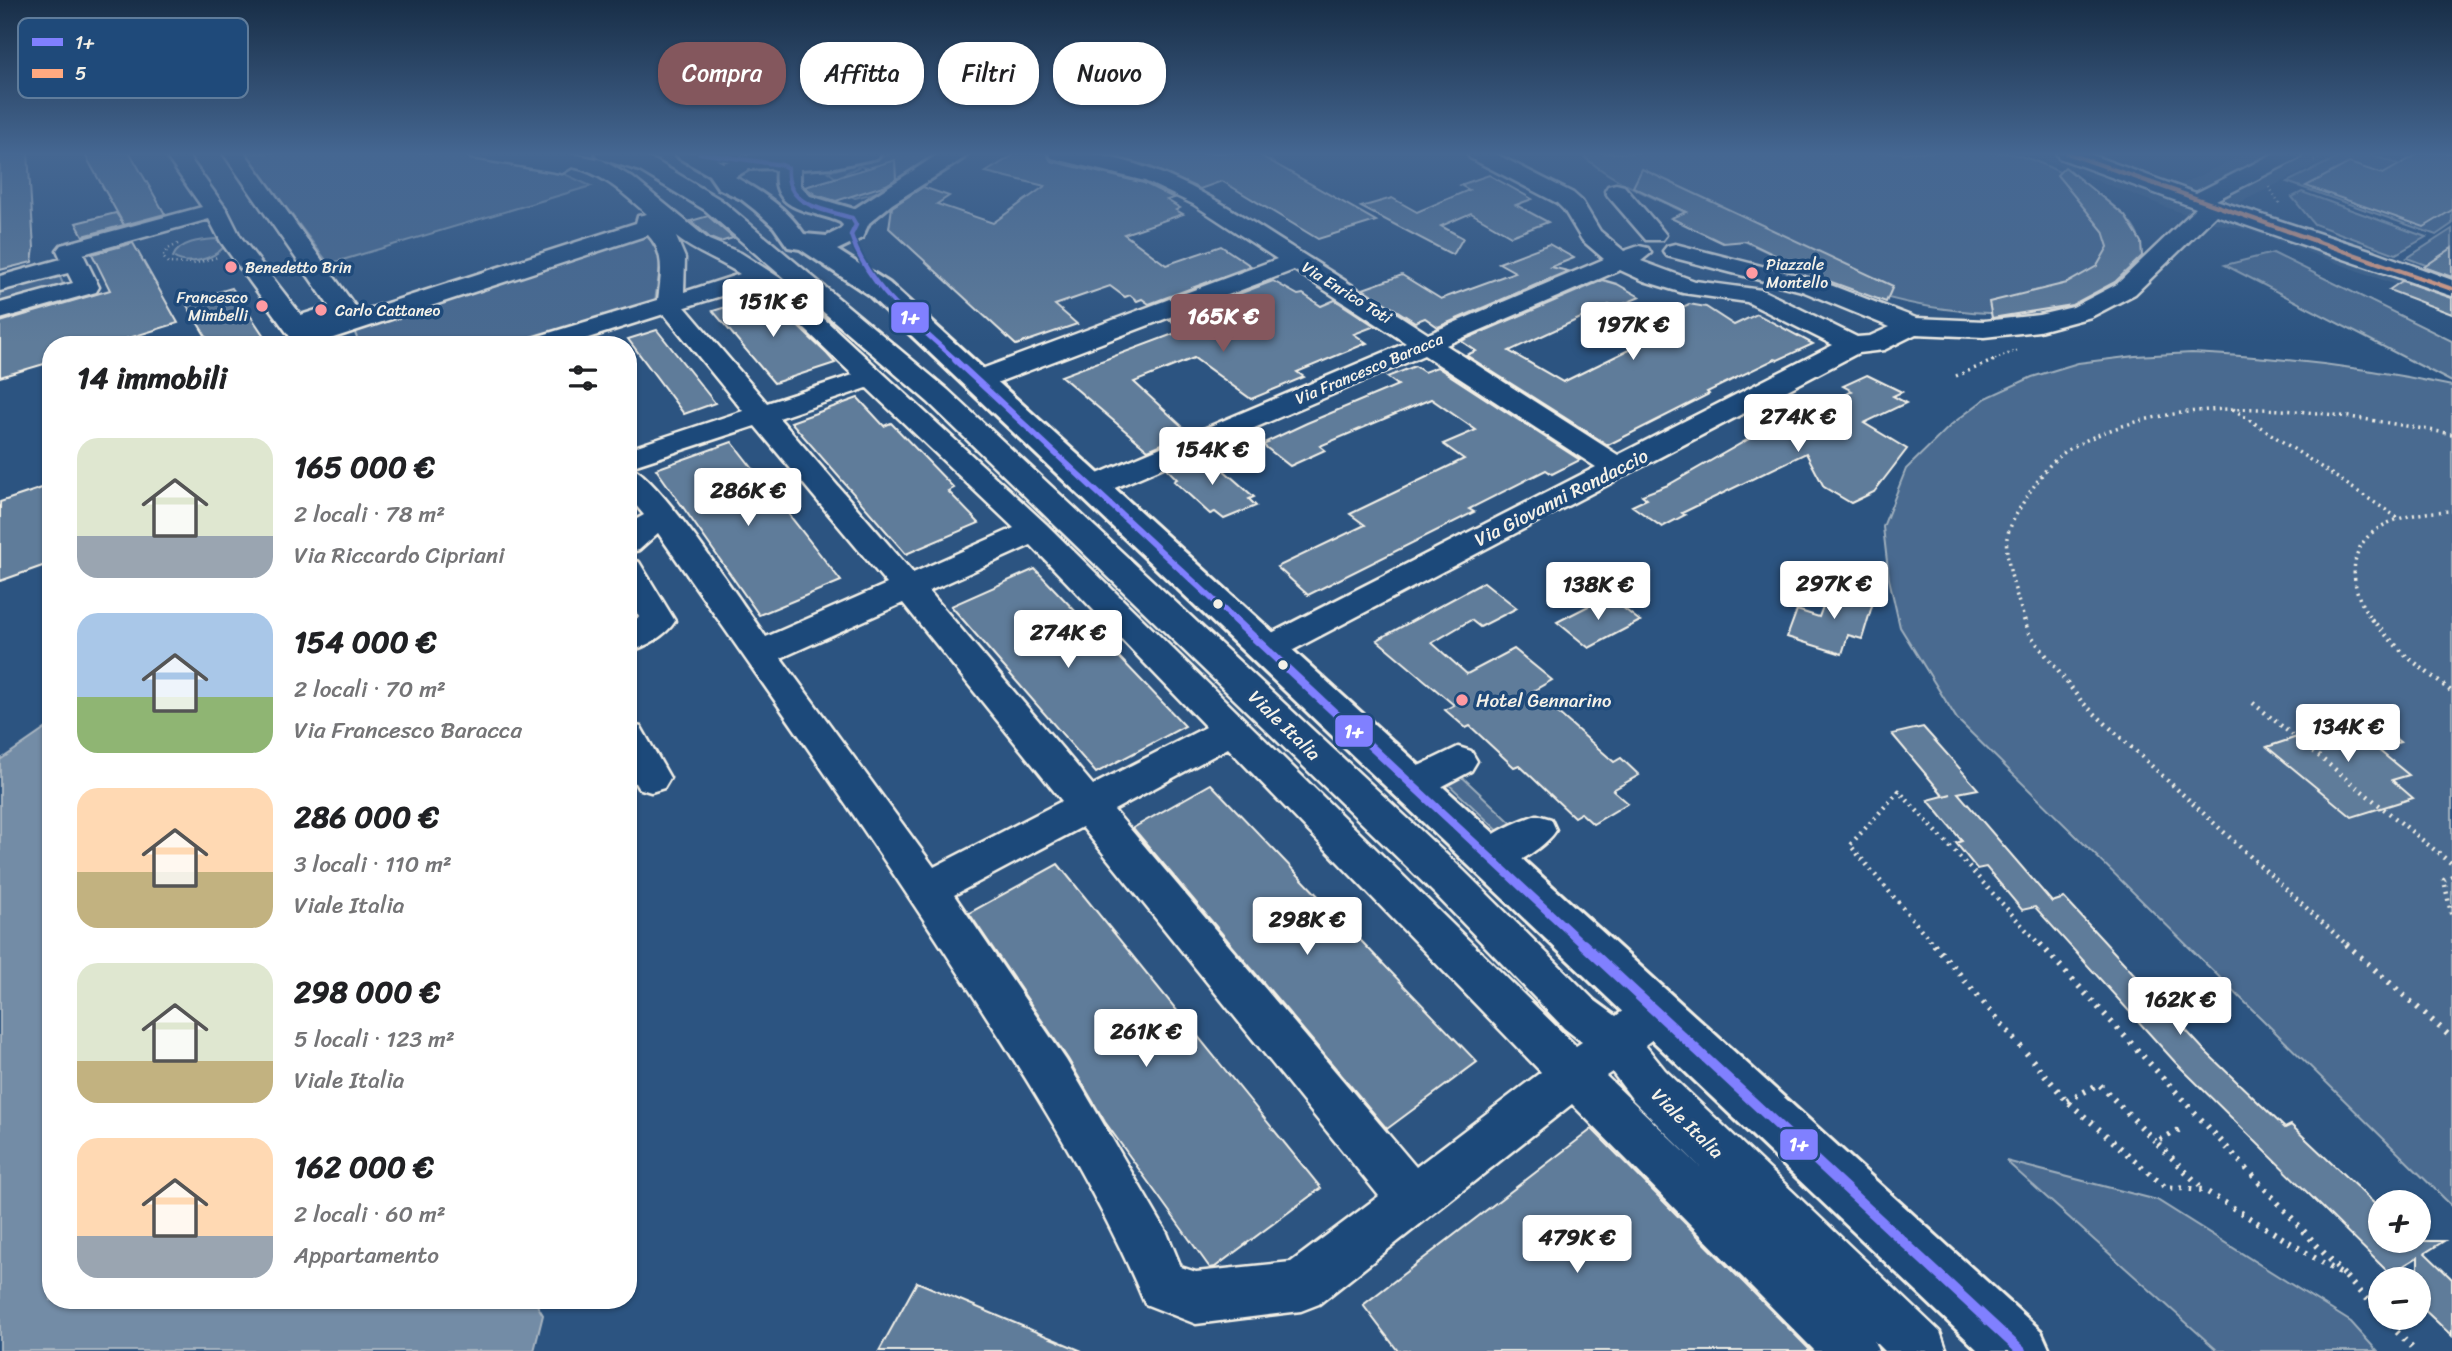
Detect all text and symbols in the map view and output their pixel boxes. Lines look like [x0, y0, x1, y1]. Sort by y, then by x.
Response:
legend [18, 18, 248, 98]
text: 1+ [75, 26, 95, 59]
chip: Compra [658, 42, 786, 105]
chip: Affitta [800, 42, 924, 105]
chip: Filtri [938, 42, 1039, 105]
chip: Nuovo [1053, 42, 1166, 105]
text: 5 [75, 57, 87, 90]
place label: Piazzale Montello [1766, 250, 1828, 297]
place label: Benedetto Brin [245, 253, 352, 282]
street label: Via Enrico Toti [1296, 253, 1398, 332]
marker: Benedetto Brin [223, 259, 239, 275]
marker: Piazzale Montello [1744, 265, 1760, 281]
pin: 151K € [716, 280, 830, 339]
text: 151K € [738, 281, 808, 322]
place label: Francesco Mimbelli [177, 283, 249, 330]
pin: 165K € [1166, 294, 1280, 354]
place label: Carlo Cattaneo [335, 296, 441, 325]
text: 165K € [1187, 296, 1259, 337]
marker: Francesco Mimbelli [254, 298, 270, 314]
line badge: 1+ [890, 301, 930, 334]
text: 1+ [900, 301, 920, 334]
marker: Carlo Cattaneo [313, 302, 329, 318]
pin: 197K € [1576, 302, 1690, 362]
text: 197K € [1597, 304, 1669, 345]
street label: Via Francesco Baracca [1291, 324, 1449, 413]
text: 14 immobili [77, 351, 227, 405]
icon: filters [564, 359, 602, 397]
pin: 274K € [1741, 394, 1855, 454]
text: 274K € [1760, 396, 1836, 437]
pin: 154K € [1155, 428, 1269, 487]
text: 154K € [1175, 429, 1249, 470]
street label: Via Giovanni Randaccio [1468, 439, 1654, 556]
text: 165 000 € [294, 440, 435, 494]
icon: home [133, 466, 217, 550]
pin: 286K € [691, 468, 805, 528]
text: 286K € [710, 470, 786, 511]
text: 2 locali · 78 m² [294, 494, 445, 535]
text: Via Riccardo Cipriani [294, 535, 504, 576]
pin: 138K € [1541, 562, 1655, 622]
pin: 297K € [1777, 562, 1891, 621]
text: 297K € [1796, 563, 1872, 604]
text: 138K € [1562, 564, 1634, 605]
unlabelled marker [1211, 597, 1225, 611]
pin: 274K € [1011, 610, 1125, 670]
text: 274K € [1030, 612, 1106, 653]
text: 154 000 € [294, 615, 436, 669]
icon: home [133, 641, 217, 725]
unlabelled marker [1276, 658, 1290, 672]
text: 2 locali · 70 m² [294, 669, 446, 710]
street label: Viale Italia [1240, 682, 1329, 769]
place label: Hotel Gennarino [1476, 684, 1611, 717]
marker: Hotel Gennarino [1454, 692, 1470, 708]
pin: 134K € [2291, 704, 2405, 764]
text: 134K € [2312, 706, 2384, 747]
text: Via Francesco Baracca [294, 710, 522, 751]
line badge: 1+ [1334, 714, 1374, 748]
text: 1+ [1344, 715, 1364, 748]
text: 286 000 € [294, 790, 439, 844]
icon: home [133, 816, 217, 900]
text: 3 locali · 110 m² [294, 844, 452, 885]
text: Viale Italia [294, 885, 404, 926]
pin: 298K € [1250, 898, 1364, 957]
text: 298K € [1269, 899, 1345, 940]
text: 298 000 € [294, 965, 440, 1019]
pin: 162K € [2123, 978, 2237, 1037]
text: 162K € [2144, 979, 2216, 1020]
icon: home [133, 991, 217, 1075]
pin: 261K € [1089, 1010, 1203, 1069]
text: 261K € [1110, 1011, 1182, 1052]
text: 5 locali · 123 m² [294, 1019, 455, 1060]
text: Viale Italia [294, 1060, 404, 1101]
street label: Viale Italia [1643, 1080, 1732, 1167]
line badge: 1+ [1779, 1128, 1819, 1161]
text: 1+ [1789, 1128, 1809, 1161]
text: 162 000 € [294, 1140, 434, 1194]
icon: home [133, 1166, 217, 1250]
map controls [2368, 1190, 2431, 1330]
button: + [2368, 1190, 2431, 1253]
text: 2 locali · 60 m² [294, 1194, 446, 1235]
pin: 479K € [1520, 1216, 1634, 1275]
text: 479K € [1539, 1217, 1615, 1258]
text: Appartamento [294, 1235, 439, 1276]
button: − [2368, 1267, 2431, 1330]

